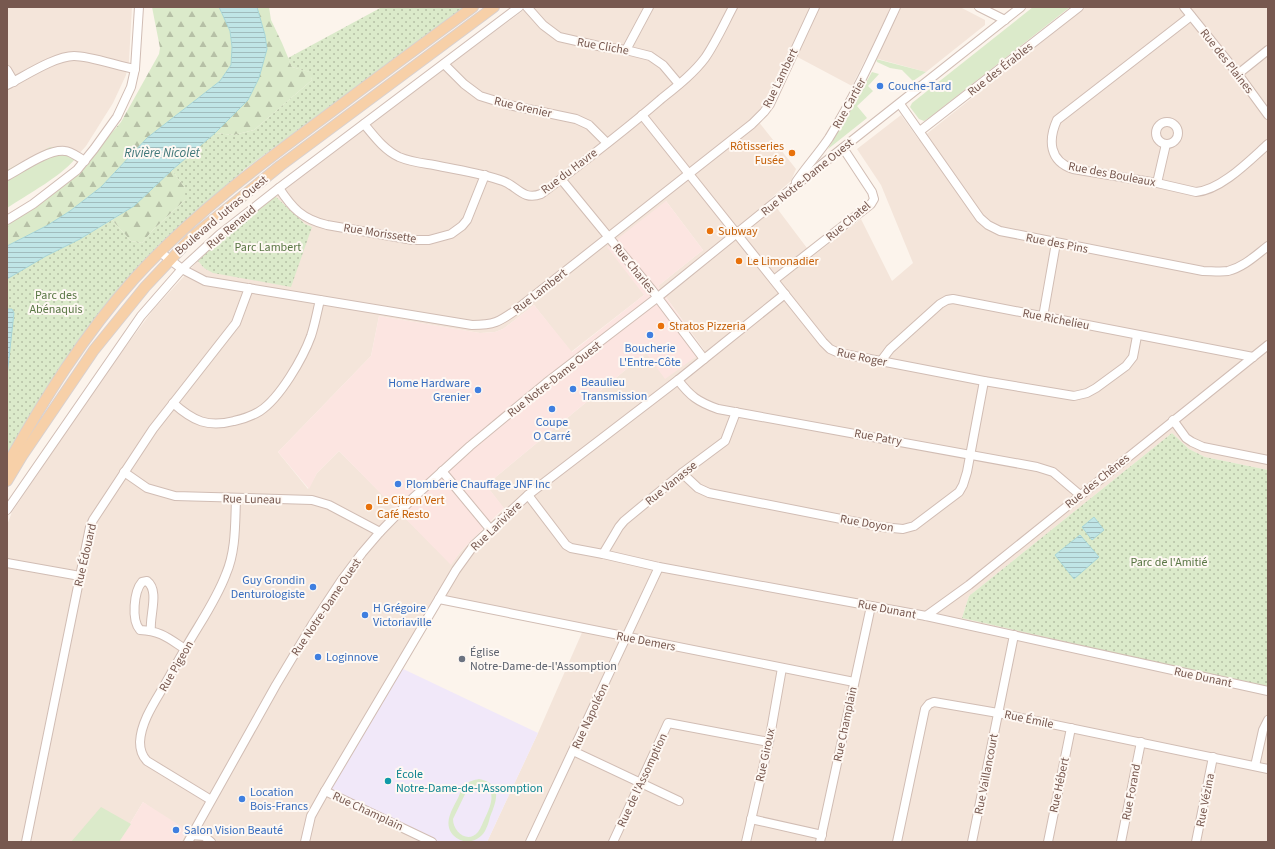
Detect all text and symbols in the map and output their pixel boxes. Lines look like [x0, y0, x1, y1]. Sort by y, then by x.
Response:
street label: Rue des Plaines [1196, 25, 1257, 97]
street label: Rue Cliche [576, 34, 630, 59]
street label: Rue des Érables [964, 38, 1037, 100]
street label: Rue Lambert [759, 46, 802, 111]
street label: Rue Cartier [828, 74, 871, 132]
place label: Couche-Tard [888, 78, 951, 95]
marker: Couche-Tard [875, 81, 885, 91]
street label: Rue Grenier [492, 93, 554, 123]
street label: Rue Notre-Dame Ouest [757, 135, 857, 220]
place label: Rôtisseries Fusée [730, 138, 784, 169]
water label: Rivière Nicolet [124, 144, 200, 162]
street label: Rue du Havre [538, 144, 601, 198]
marker: Rôtisseries Fusée [787, 148, 797, 158]
street label: Rue des Bouleaux [1067, 158, 1158, 191]
street label: Boulevard Jutras Ouest [171, 171, 271, 259]
street label: Rue Chatel [822, 198, 874, 245]
street label: Rue Renaud [203, 202, 260, 253]
street label: Rue Morissette [342, 219, 418, 248]
place label: Subway [718, 223, 758, 240]
marker: Subway [705, 226, 715, 236]
street label: Rue des Pins [1024, 229, 1089, 258]
park label: Parc Lambert [235, 239, 301, 256]
street label: Rue Charles [608, 240, 659, 297]
place label: Le Limonadier [747, 253, 819, 270]
marker: Le Limonadier [734, 256, 744, 266]
street label: Rue Lambert [510, 265, 571, 318]
park label: Parc des Abénaquis [30, 287, 82, 318]
street label: Rue Richelieu [1021, 305, 1091, 334]
place label: Stratos Pizzeria [669, 318, 746, 335]
marker: Stratos Pizzeria [656, 321, 666, 331]
marker: Boucherie L'Entre-Côte [645, 330, 655, 340]
street label: Rue Notre-Dame Ouest [504, 337, 605, 421]
place label: Boucherie L'Entre-Côte [619, 340, 681, 371]
street label: Rue Roger [835, 344, 889, 371]
place label: Beaulieu Transmission [581, 374, 647, 405]
place label: Home Hardware Grenier [388, 375, 471, 406]
marker: Beaulieu Transmission [568, 384, 578, 394]
marker: Home Hardware Grenier [473, 385, 483, 395]
marker: Coupe O Carré [547, 404, 557, 414]
place label: Coupe O Carré [533, 414, 571, 445]
street label: Rue Patry [853, 425, 903, 450]
street label: Rue des Chênes [1061, 450, 1133, 513]
street label: Rue Vanasse [642, 457, 701, 510]
place label: Plomberie Chauffage JNF Inc [406, 476, 551, 493]
marker: Plomberie Chauffage JNF Inc [393, 479, 403, 489]
street label: Rue Luneau [222, 490, 282, 509]
place label: Le Citron Vert Café Resto [377, 492, 445, 523]
street label: Rue Larivière [467, 498, 526, 555]
marker: Le Citron Vert Café Resto [364, 502, 374, 512]
street label: Rue Doyon [839, 510, 895, 537]
street label: Rue Édouard [70, 522, 101, 588]
park label: Parc de l'Amitié [1130, 554, 1208, 571]
street label: Rue Notre-Dame Ouest [287, 555, 366, 660]
place label: Guy Grondin Denturologiste [231, 572, 305, 603]
marker: Guy Grondin Denturologiste [308, 582, 318, 592]
street label: Rue Dunant [856, 596, 917, 623]
place label: H Grégoire Victoriaville [373, 600, 432, 631]
marker: H Grégoire Victoriaville [360, 610, 370, 620]
street label: Rue Demers [615, 627, 677, 656]
street label: Rue Pigeon [155, 638, 198, 695]
place label: Église Notre-Dame-de-l'Assomption [470, 644, 617, 675]
place label: Loginnove [326, 649, 378, 666]
marker: Loginnove [313, 652, 323, 662]
marker: Église Notre-Dame-de-l'Assomption [457, 654, 467, 664]
street label: Rue Dunant [1172, 663, 1233, 692]
street label: Rue Napoléon [568, 681, 613, 752]
street label: Rue Champlain [829, 685, 862, 763]
street label: Rue Émile [1003, 706, 1055, 733]
street label: Rue Giroux [752, 726, 780, 784]
street label: Rue de l'Assomption [613, 730, 672, 830]
street label: Rue Vaillancourt [970, 732, 1003, 816]
street label: Rue Hébert [1045, 756, 1074, 814]
street label: Rue Forand [1118, 762, 1145, 822]
place label: École Notre-Dame-de-l'Assomption [396, 766, 543, 797]
street label: Rue Vézina [1192, 772, 1219, 828]
marker: École Notre-Dame-de-l'Assomption [383, 776, 393, 786]
place label: Location Bois-Francs [250, 784, 308, 815]
street label: Rue Champlain [330, 788, 406, 835]
marker: Location Bois-Francs [237, 794, 247, 804]
place label: Salon Vision Beauté [184, 822, 283, 839]
marker: Salon Vision Beauté [171, 825, 181, 835]

